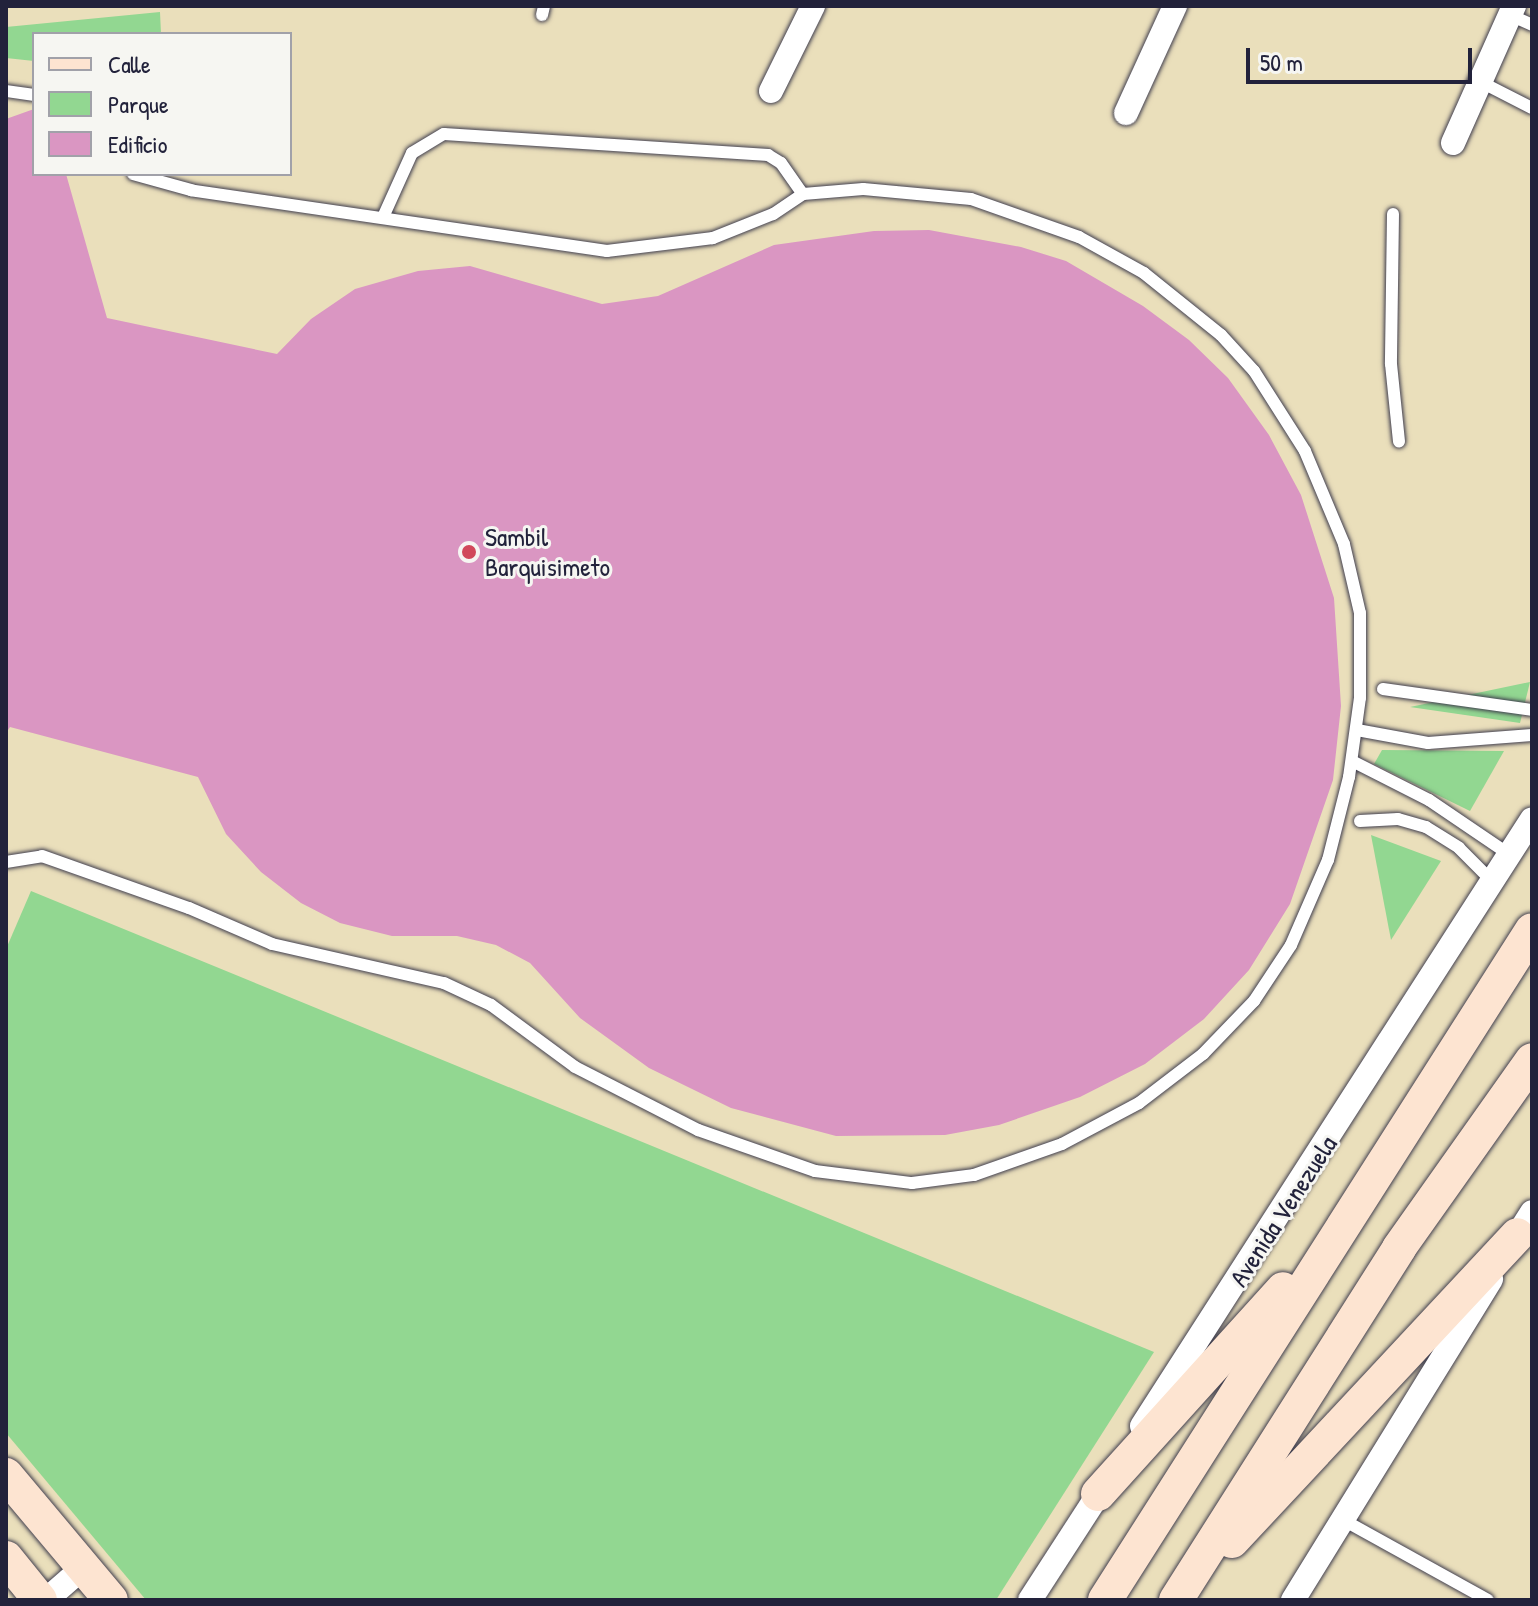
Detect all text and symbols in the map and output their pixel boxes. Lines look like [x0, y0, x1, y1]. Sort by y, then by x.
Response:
legend [32, 32, 292, 176]
scale bar [1250, 32, 1476, 82]
text: 50 m [1260, 46, 1303, 78]
text: Calle [108, 48, 150, 80]
text: Parque [108, 88, 168, 120]
text: Edificio [108, 128, 167, 160]
place label: Sambil Barquisimeto [485, 521, 610, 582]
marker: Sambil Barquisimeto [460, 543, 478, 561]
street label: Avenida Venezuela [1223, 1130, 1343, 1292]

